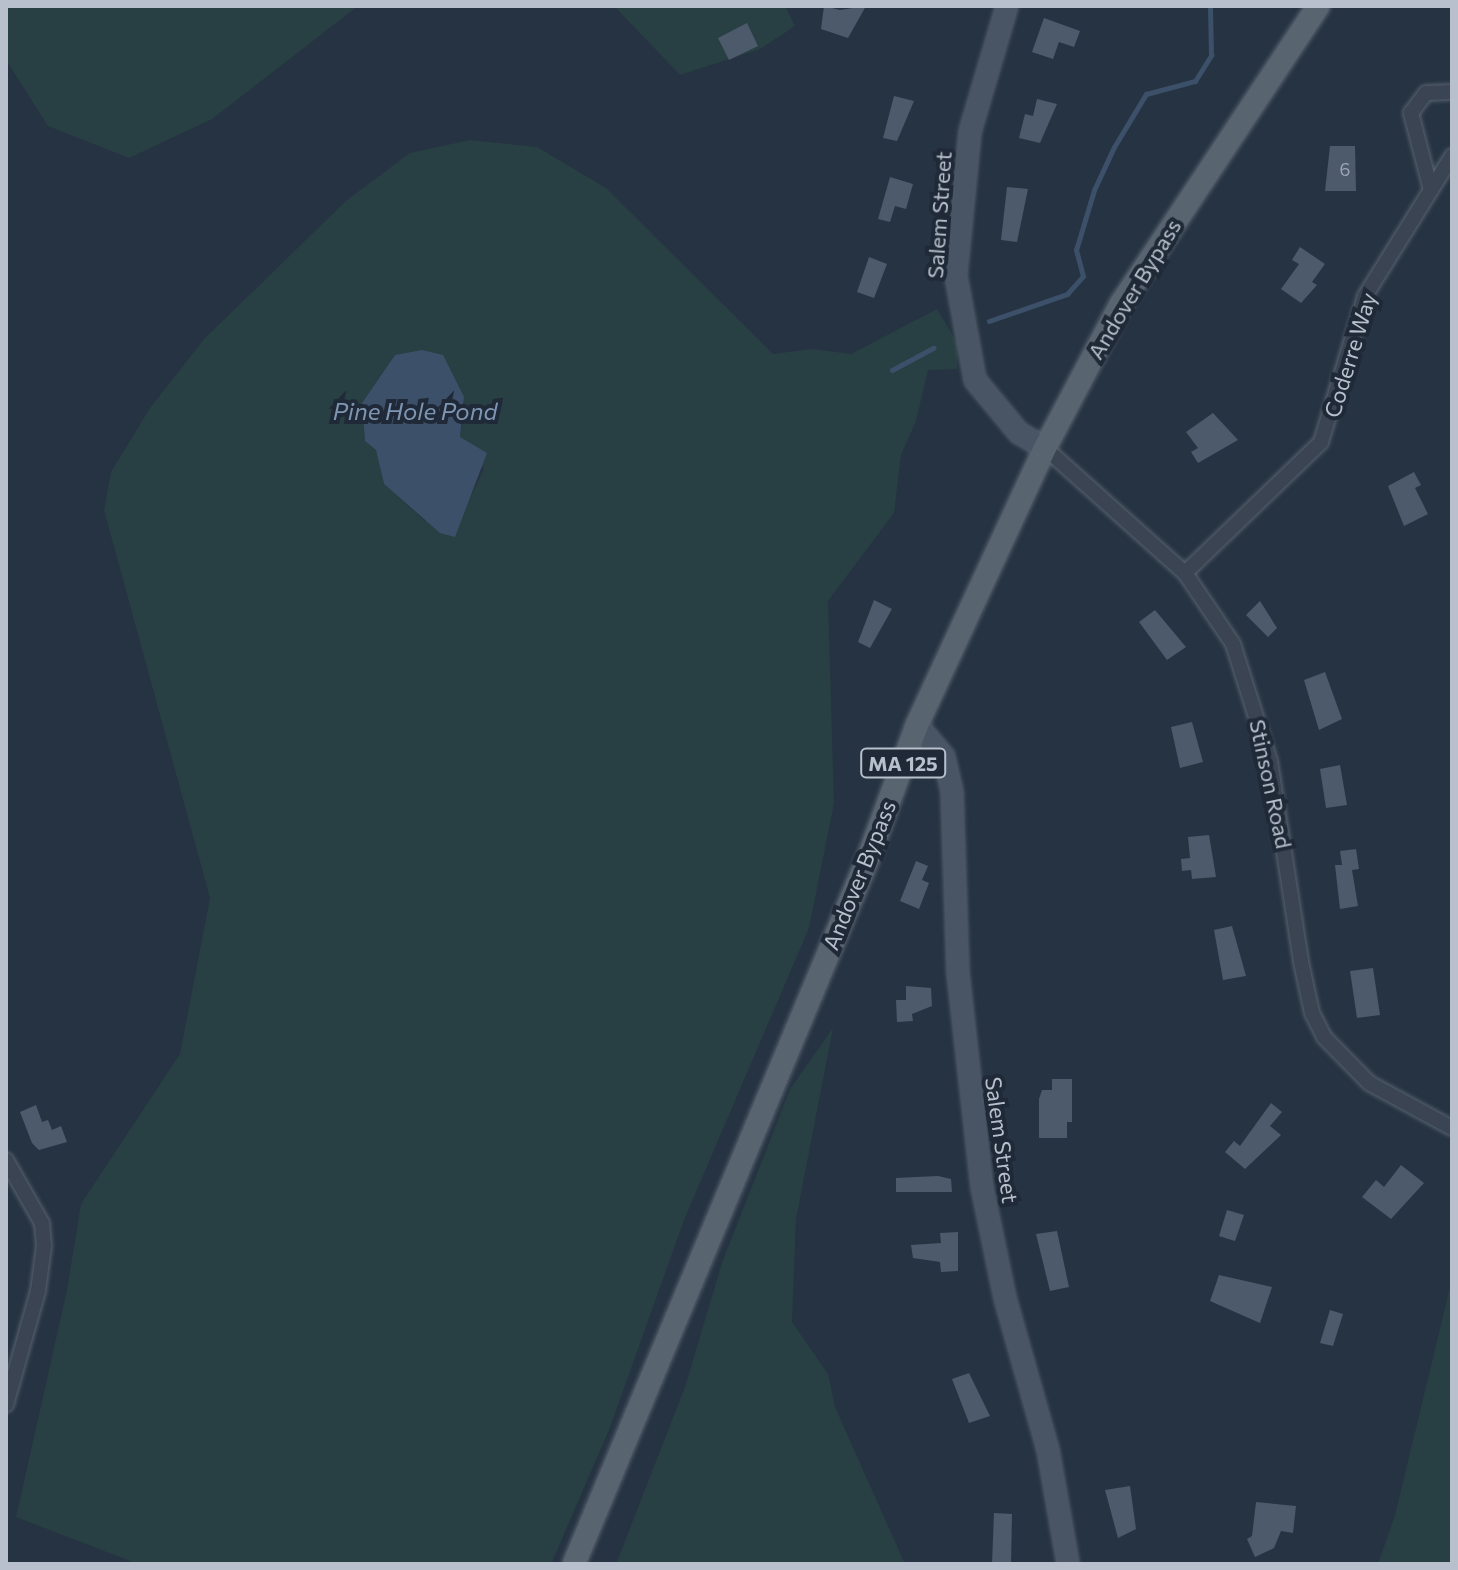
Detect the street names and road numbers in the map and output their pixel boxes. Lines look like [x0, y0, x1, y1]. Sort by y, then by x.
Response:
street label: Salem Street [921, 151, 957, 279]
street label: Andover Bypass [1082, 214, 1186, 364]
street label: Coderre Way [1318, 289, 1382, 421]
street label: Stinson Road [1244, 717, 1298, 851]
road number: MA 125 [859, 747, 947, 779]
street label: Andover Bypass [817, 796, 901, 954]
street label: Salem Street [980, 1075, 1024, 1205]

